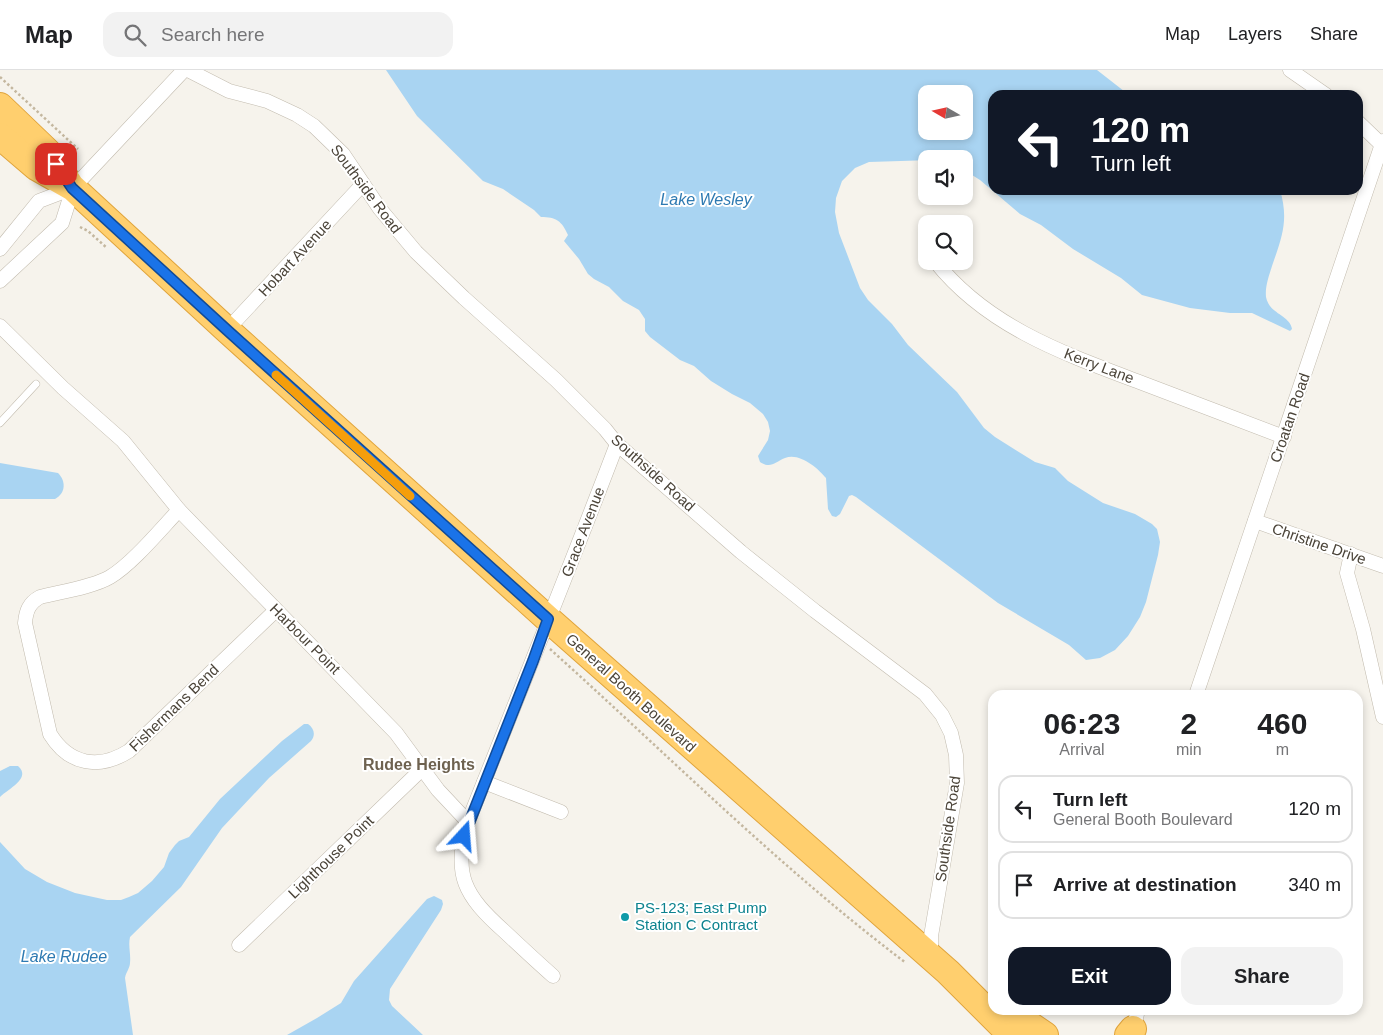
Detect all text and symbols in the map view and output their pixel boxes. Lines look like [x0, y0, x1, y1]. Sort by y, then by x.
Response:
search box [103, 12, 453, 57]
text: Map [25, 21, 73, 48]
icon: search [121, 21, 149, 49]
text: Search here [161, 24, 265, 45]
text: Map [1165, 24, 1200, 44]
text: Layers [1228, 24, 1282, 44]
text: Share [1310, 24, 1358, 44]
north arrow [918, 85, 972, 140]
map controls [918, 85, 973, 270]
icon: left [1008, 110, 1073, 175]
text: 120 m [1091, 110, 1190, 149]
street label: Southside Road [327, 141, 405, 236]
pin [35, 143, 77, 185]
icon: arrive [42, 150, 70, 178]
button: sound [918, 150, 973, 205]
text: Turn left [1091, 151, 1171, 176]
water label: Lake Wesley [660, 191, 753, 208]
button: search [918, 215, 973, 270]
street label: Hobart Avenue [255, 216, 335, 300]
street label: Kerry Lane [1062, 344, 1136, 387]
street label: Croatan Road [1266, 371, 1313, 465]
street label: Southside Road [608, 431, 699, 515]
street label: Grace Avenue [558, 485, 607, 579]
street label: Christine Drive [1270, 519, 1368, 568]
street label: Harbour Point [267, 600, 345, 678]
street label: General Booth Boulevard [563, 630, 700, 755]
street label: Fishermans Bend [125, 661, 222, 755]
text: 06:23 [1044, 707, 1120, 740]
text: 2 [1180, 707, 1197, 740]
text: 460 [1257, 707, 1307, 740]
text: Arrival [1059, 741, 1105, 758]
text: min [1176, 741, 1202, 758]
text: m [1276, 741, 1289, 758]
district label: Rudee Heights [363, 756, 475, 773]
street label: Southside Road [932, 775, 963, 883]
text: Turn left [1053, 789, 1128, 810]
icon: left [1010, 795, 1038, 823]
text: 120 m [1288, 798, 1341, 819]
position arrow [437, 809, 489, 861]
street label: Lighthouse Point [285, 811, 377, 902]
text: General Booth Boulevard [1053, 811, 1233, 828]
icon: arrive [1010, 871, 1038, 899]
text: Arrive at destination [1053, 874, 1237, 895]
text: 340 m [1288, 874, 1341, 895]
place label: PS-123; East Pump Station C Contract [635, 899, 767, 933]
marker: PS-123; East Pump Station C Contract [619, 911, 631, 923]
button: Exit [1008, 947, 1171, 1005]
button: Share [1181, 947, 1343, 1005]
water label: Lake Rudee [21, 948, 107, 965]

